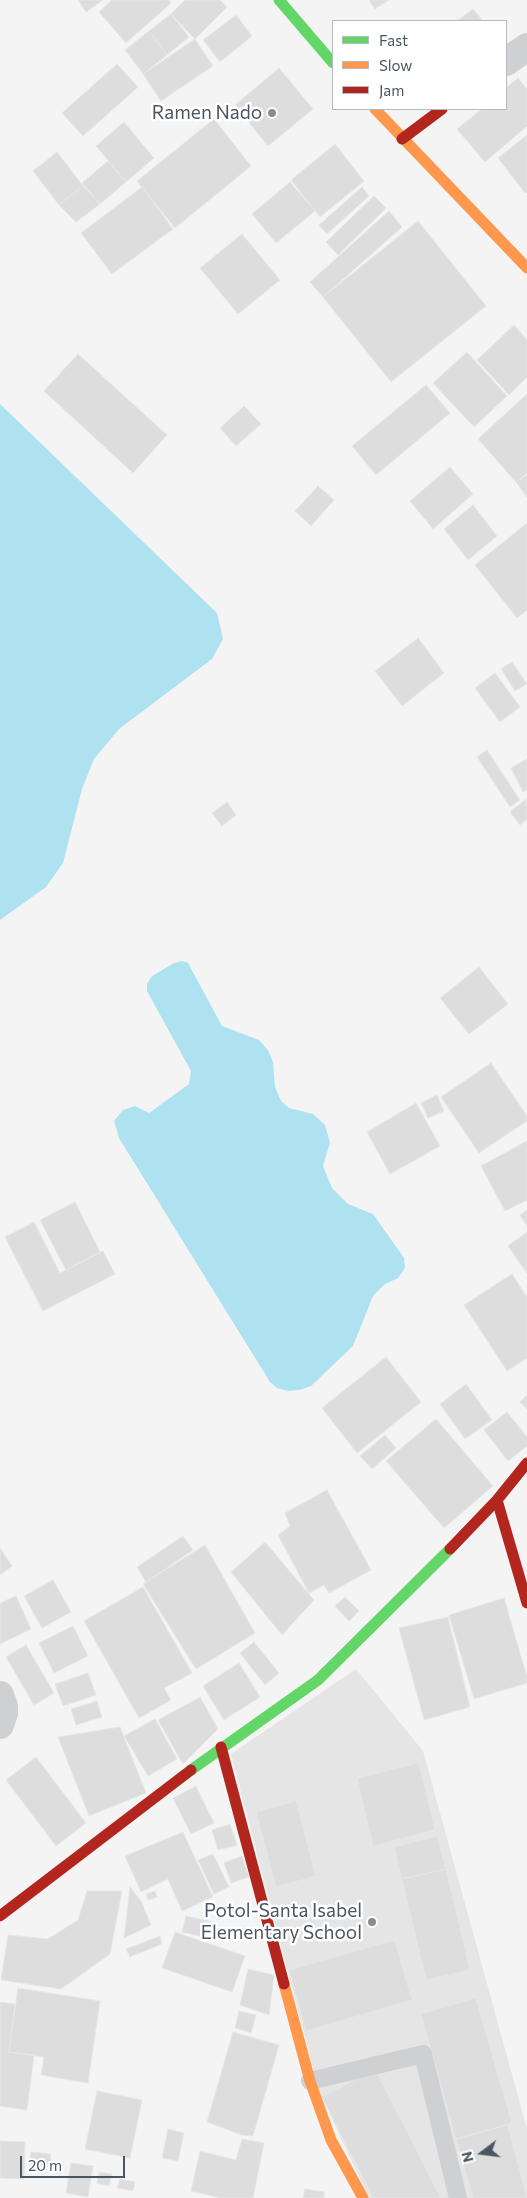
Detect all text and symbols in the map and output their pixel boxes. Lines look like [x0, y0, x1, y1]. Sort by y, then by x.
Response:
legend [332, 20, 507, 110]
text: Fast [379, 31, 408, 49]
text: Slow [379, 56, 412, 74]
text: Jam [379, 81, 404, 99]
place label: Ramen Nado [152, 102, 262, 124]
marker: Ramen Nado [266, 107, 278, 119]
place label: Potol-Santa Isabel Elementary School [201, 1900, 362, 1944]
marker: Potol-Santa Isabel Elementary School [366, 1916, 378, 1928]
north arrow [457, 2128, 507, 2178]
scale bar [22, 2146, 128, 2178]
text: N [457, 2150, 477, 2164]
text: 20 m [28, 2156, 62, 2174]

